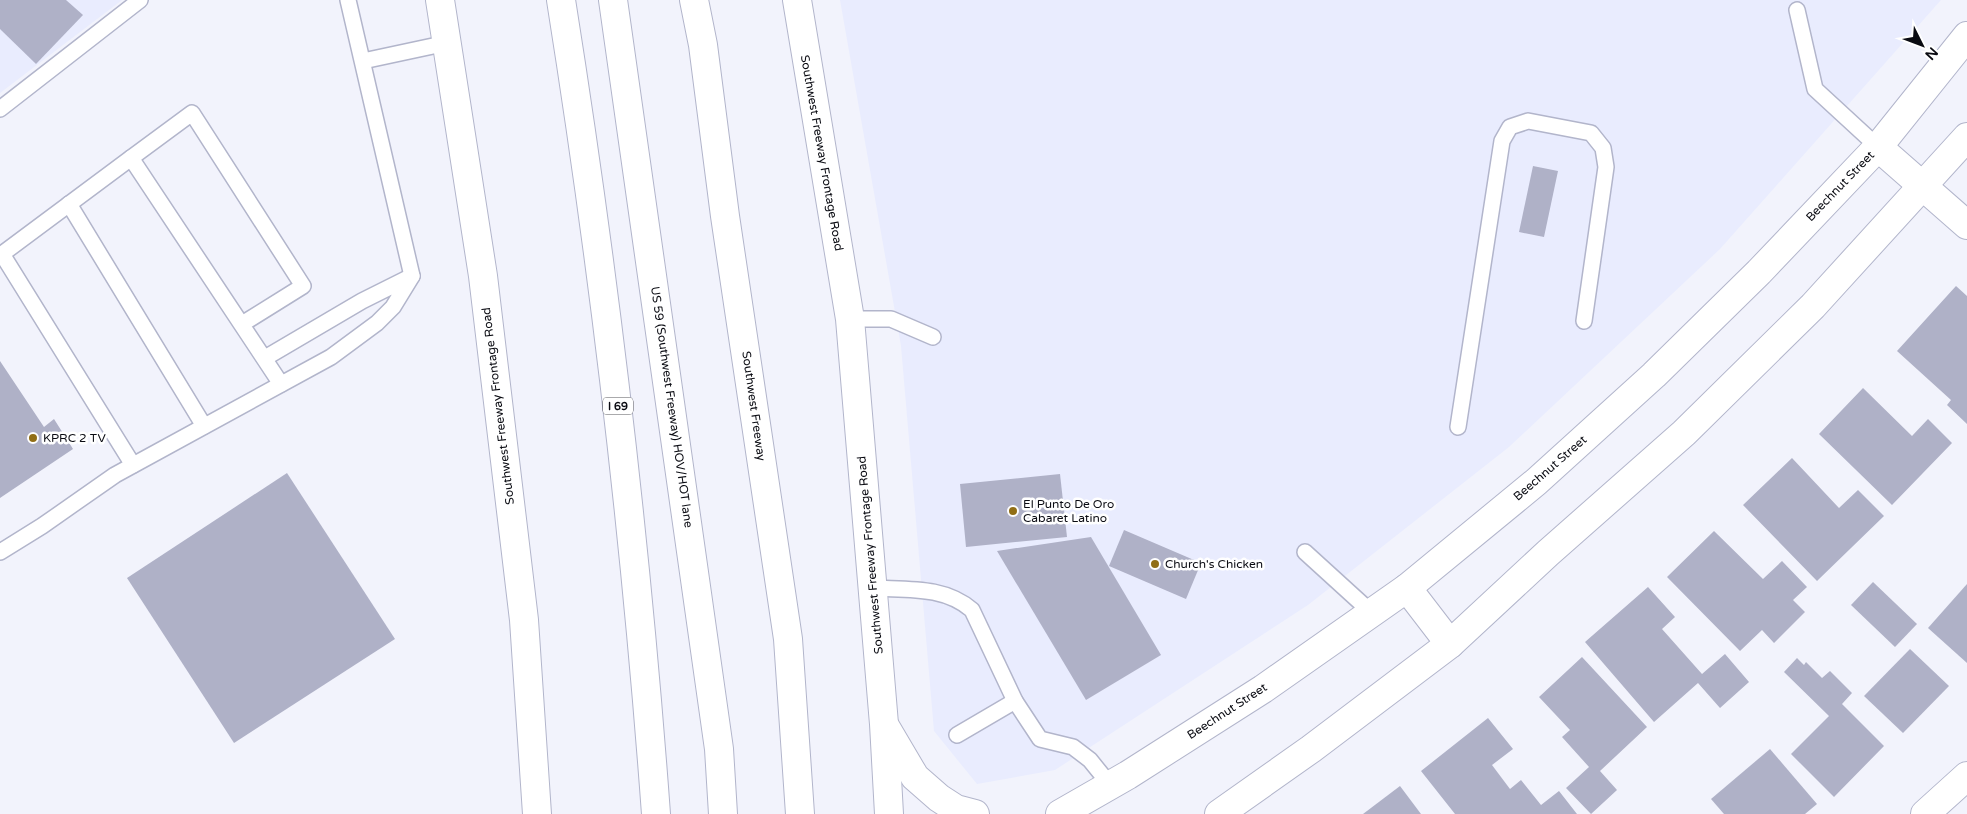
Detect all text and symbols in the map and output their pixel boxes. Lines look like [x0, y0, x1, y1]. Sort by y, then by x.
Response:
north arrow [1897, 20, 1947, 70]
text: N [1921, 43, 1941, 63]
street label: Southwest Freeway Frontage Road [798, 54, 846, 252]
street label: Beechnut Street [1803, 148, 1877, 224]
street label: US 59 (Southwest Freeway) HOV/HOT lane [648, 285, 696, 529]
street label: Southwest Freeway Frontage Road [479, 306, 517, 506]
street label: Southwest Freeway [739, 350, 769, 462]
road number: I 69 [603, 398, 633, 414]
place label: KPRC 2 TV [43, 431, 107, 445]
marker: KPRC 2 TV [27, 432, 39, 444]
street label: Beechnut Street [1511, 432, 1590, 504]
street label: Southwest Freeway Frontage Road [854, 455, 886, 655]
place label: El Punto De Oro Cabaret Latino [1023, 497, 1114, 525]
marker: El Punto De Oro Cabaret Latino [1007, 505, 1019, 517]
place label: Church's Chicken [1165, 557, 1263, 571]
marker: Church's Chicken [1149, 558, 1161, 570]
street label: Beechnut Street [1185, 680, 1270, 742]

